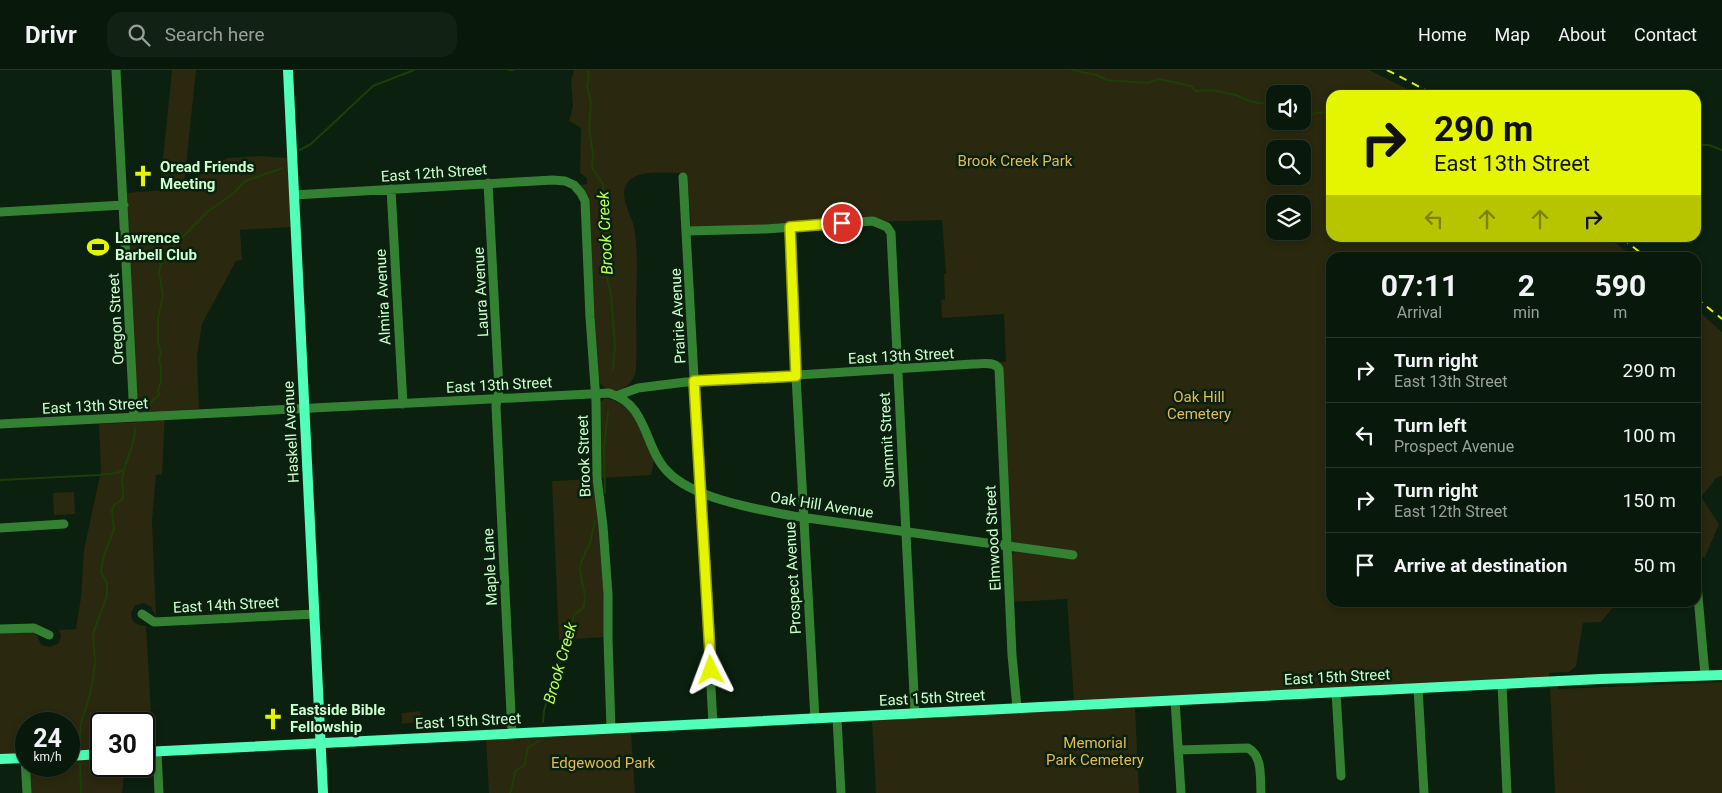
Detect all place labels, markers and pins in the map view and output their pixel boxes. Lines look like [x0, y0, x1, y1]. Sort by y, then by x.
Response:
place label: Oread Friends Meeting [160, 158, 254, 193]
church icon: Oread Friends Meeting [130, 163, 156, 189]
pin [821, 202, 863, 244]
place label: Lawrence Barbell Club [115, 229, 197, 264]
sports icon: Lawrence Barbell Club [85, 234, 111, 260]
place label: Eastside Bible Fellowship [290, 701, 385, 736]
church icon: Eastside Bible Fellowship [260, 706, 286, 732]

